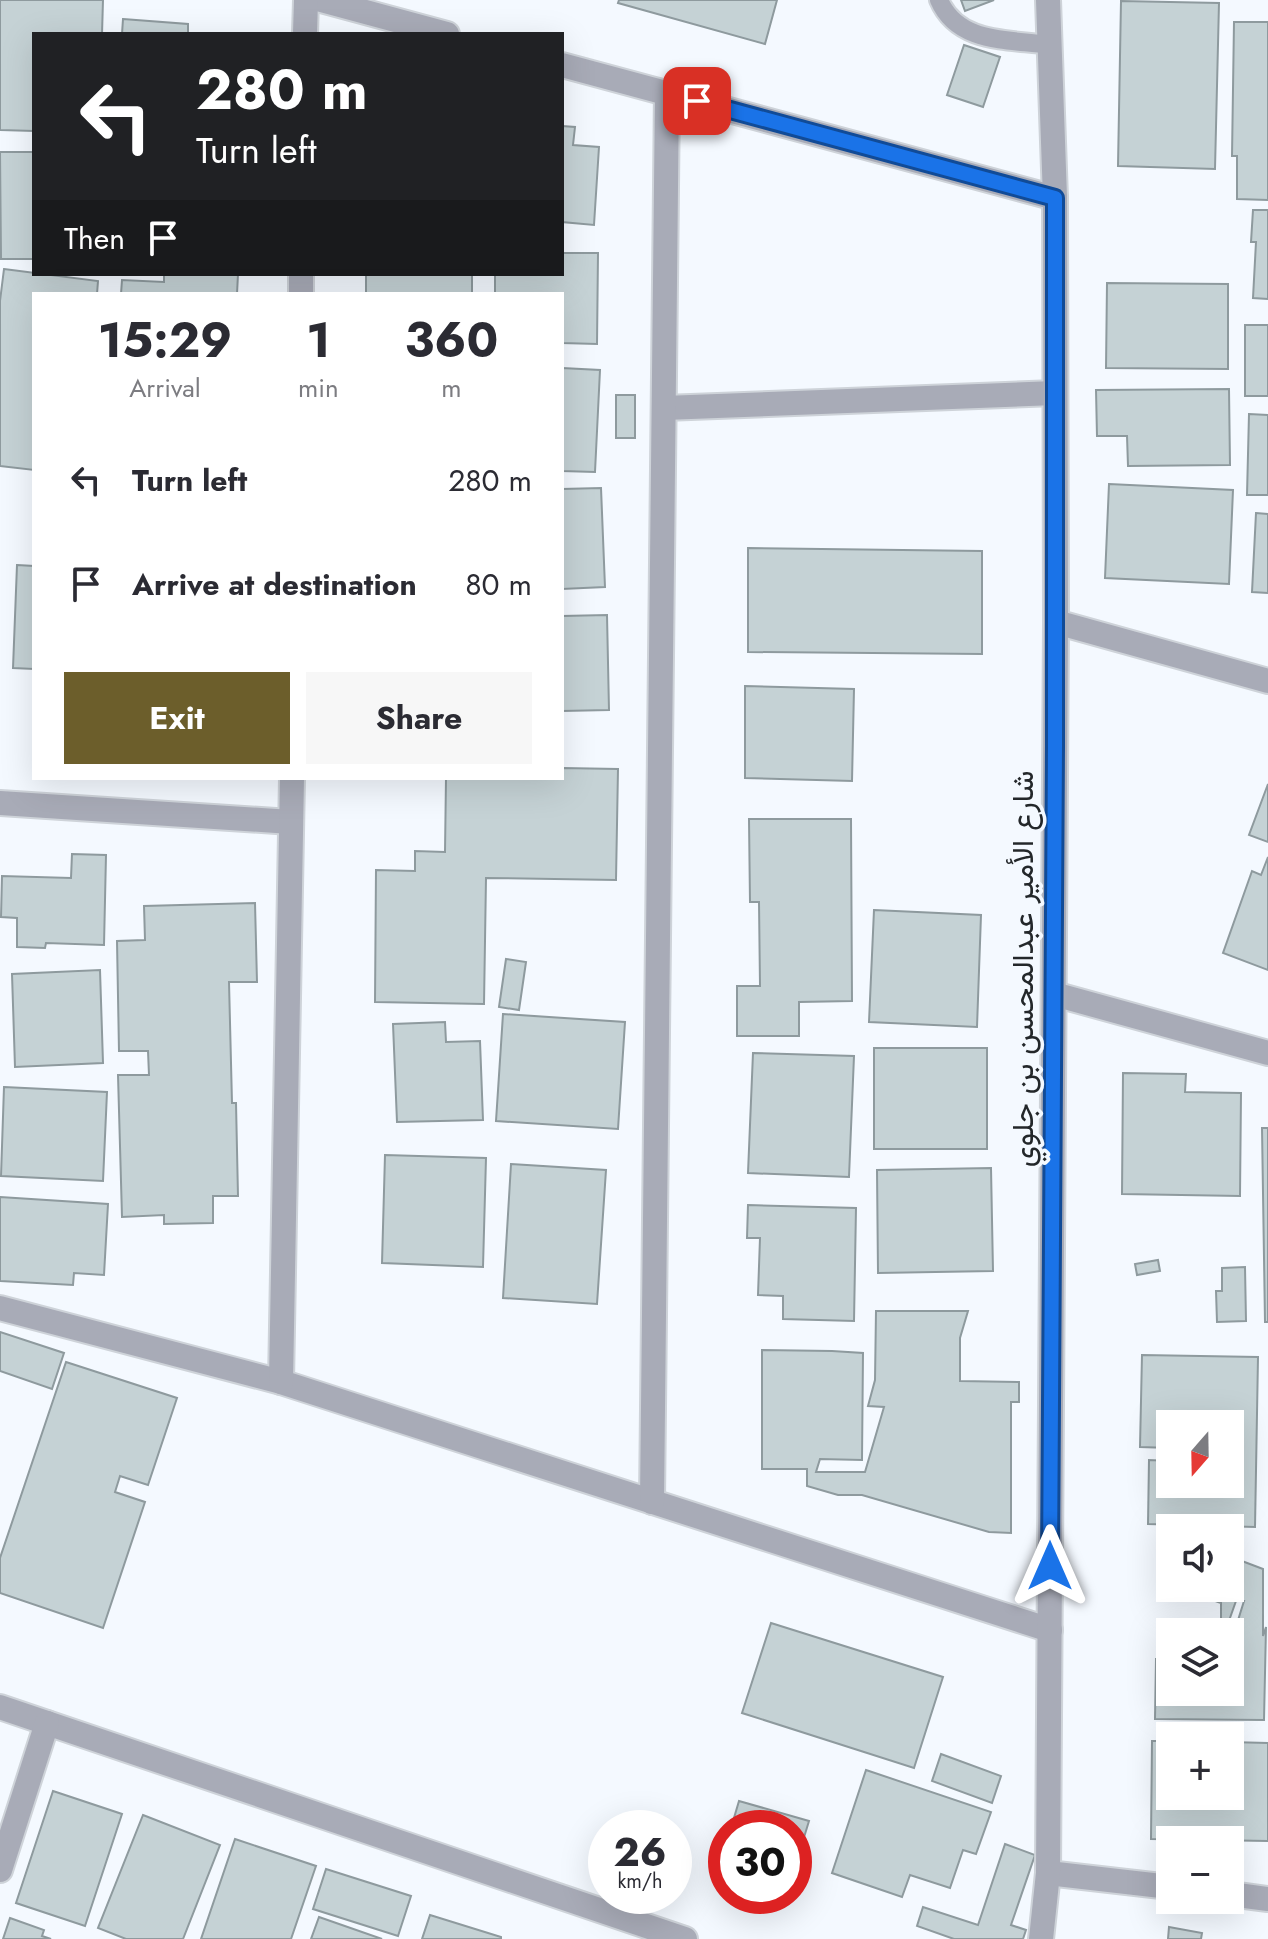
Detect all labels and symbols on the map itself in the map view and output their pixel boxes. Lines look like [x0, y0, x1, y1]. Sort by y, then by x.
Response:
pin [663, 67, 731, 135]
street label: شارع الأمير عبدالمحسن بن جلوي [1001, 771, 1047, 1167]
north arrow [1156, 1410, 1244, 1498]
position arrow [1008, 1524, 1092, 1608]
speed limit sign: 30 [708, 1810, 812, 1914]

